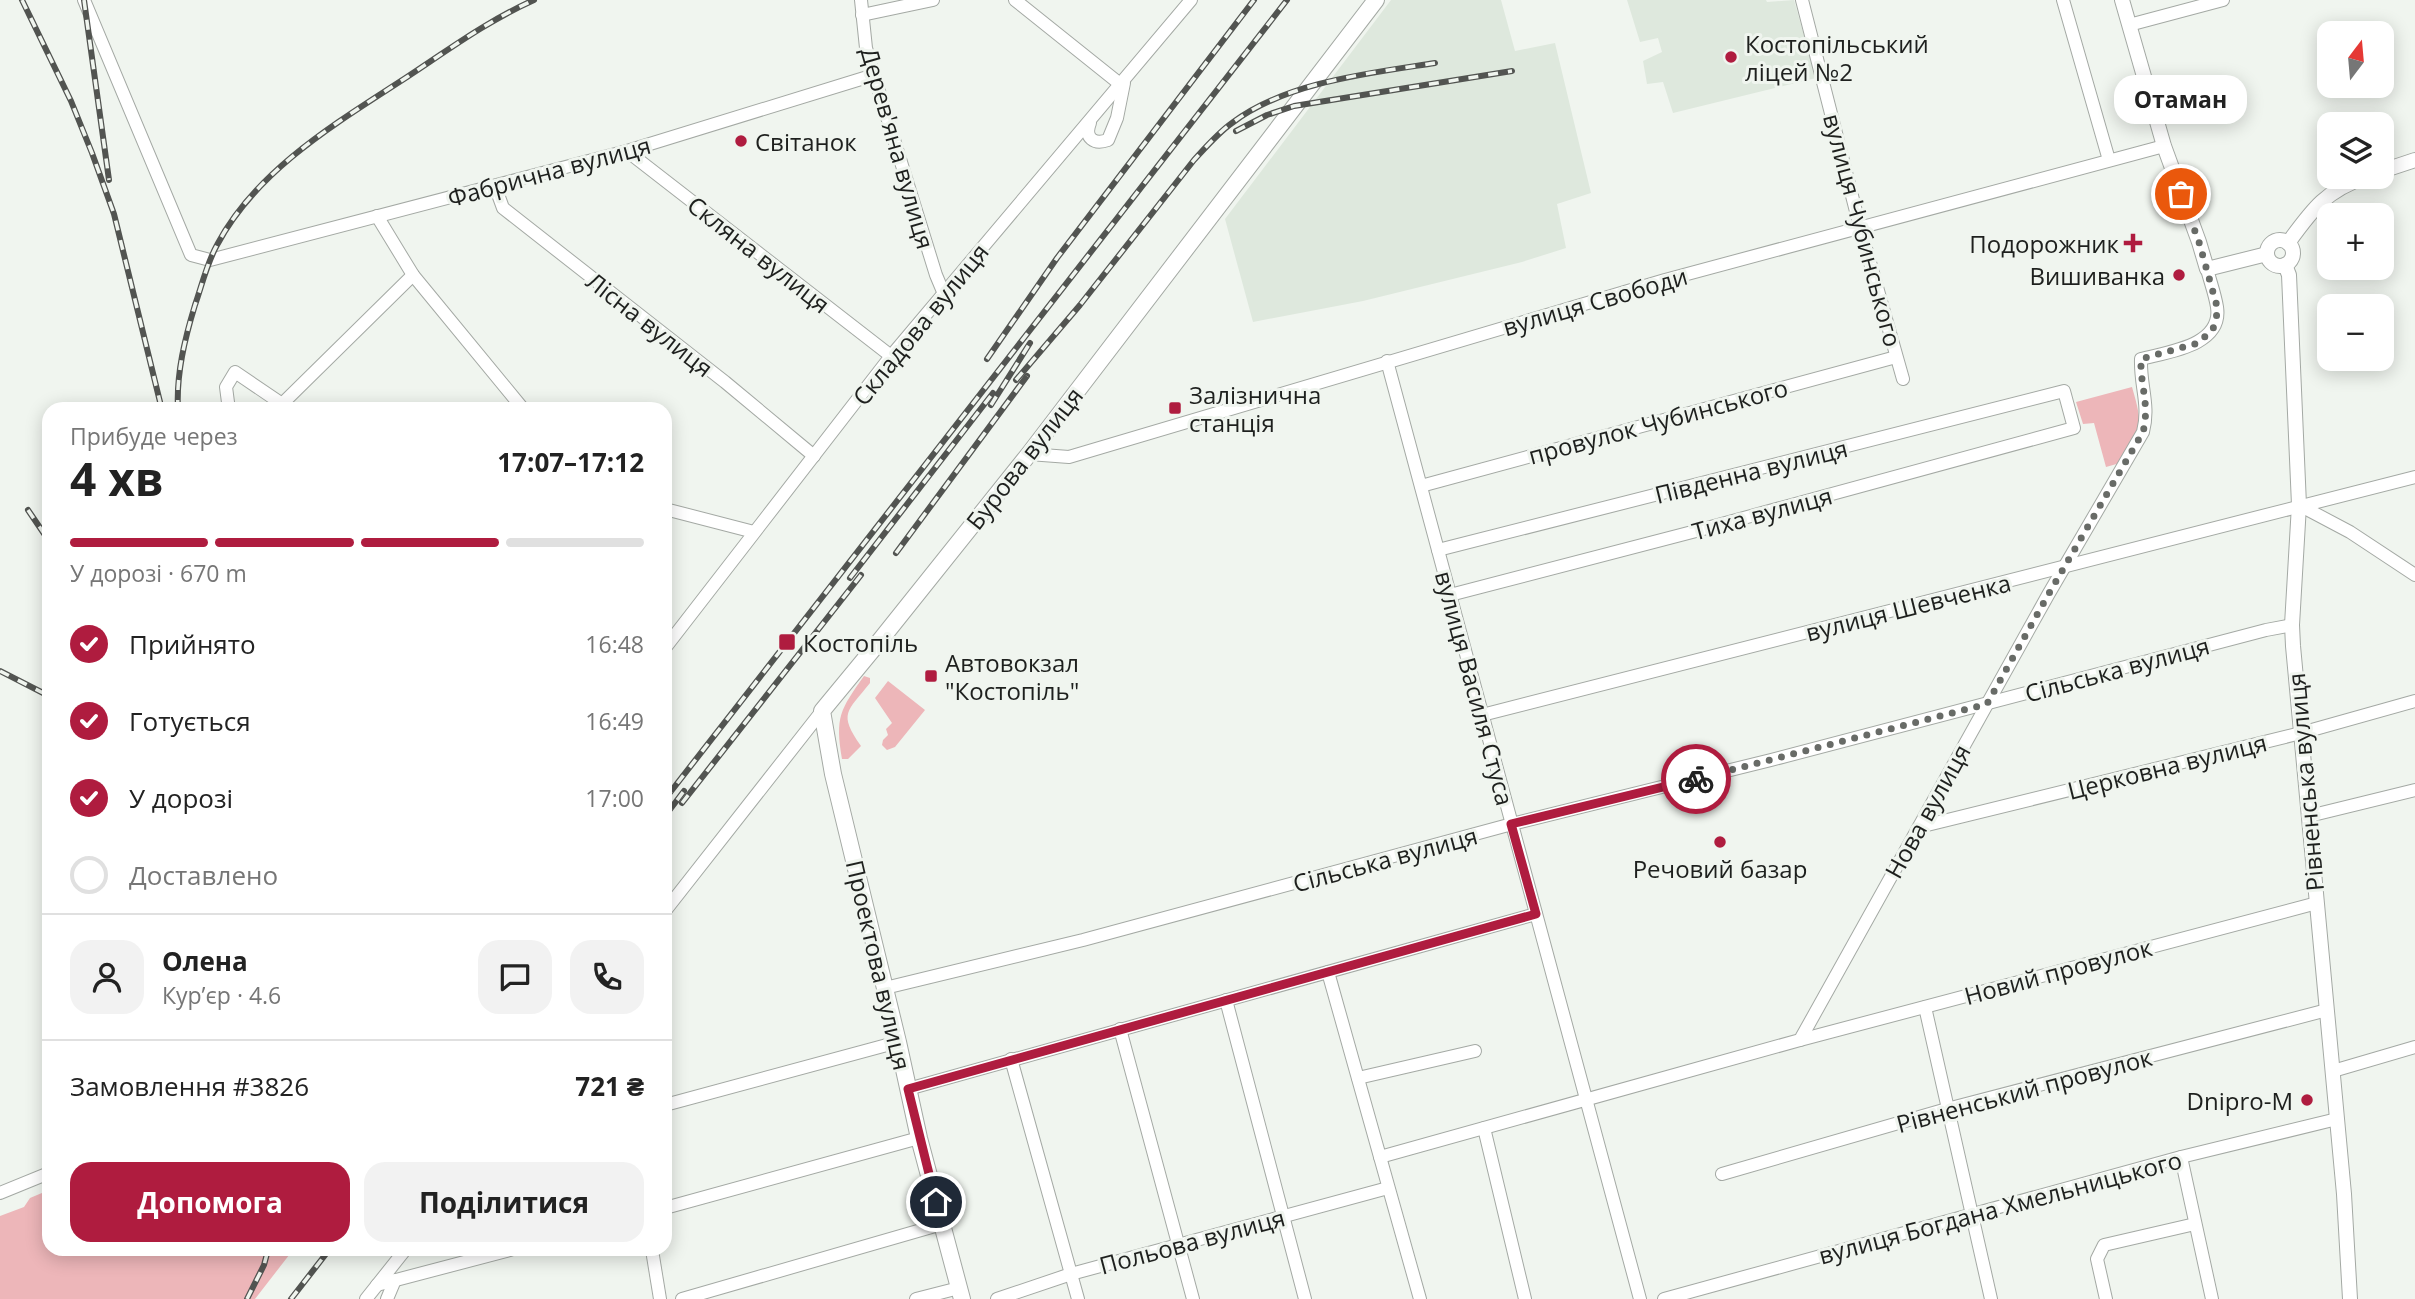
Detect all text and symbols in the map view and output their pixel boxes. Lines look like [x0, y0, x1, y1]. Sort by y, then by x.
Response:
north arrow [2317, 21, 2394, 98]
map controls [2317, 21, 2394, 371]
place label: Костопільський ліцей №2 [1745, 27, 1929, 88]
street label: Дерев'яна вулиця [853, 43, 943, 253]
marker: Костопільський ліцей №2 [1723, 49, 1739, 65]
callout: Отаман [2114, 75, 2248, 124]
text: Отаман [2134, 83, 2227, 115]
street label: вулиця Чубинського [1816, 110, 1910, 350]
button: layers [2317, 112, 2394, 189]
place label: Світанок [755, 125, 857, 158]
street label: Фабрична вулиця [444, 128, 654, 214]
marker: Світанок [733, 133, 749, 149]
pin [2151, 164, 2211, 224]
icon: bag [2162, 175, 2200, 213]
street label: Скляна вулиця [681, 188, 837, 320]
button: + [2317, 203, 2394, 280]
place label: Подорожник [1969, 227, 2120, 260]
marker: Подорожник [2125, 235, 2141, 251]
street label: Складова вулиця [844, 236, 996, 412]
street label: вулиця Свободи [1499, 259, 1691, 343]
place label: Вишиванка [2030, 259, 2165, 292]
street label: Лісна вулиця [580, 264, 720, 384]
marker: Вишиванка [2171, 267, 2187, 283]
button: − [2317, 294, 2394, 371]
street label: провулок Чубинського [1525, 370, 1791, 472]
place label: Залізнична станція [1189, 378, 1321, 439]
street label: Бурова вулиця [958, 380, 1090, 536]
marker: Залізнична станція [1167, 400, 1183, 416]
text: Прибуде через [70, 420, 238, 452]
street label: Південна вулиця [1651, 431, 1851, 511]
text: 17:07–17:12 [497, 444, 644, 480]
text: 4 хв [70, 447, 164, 509]
street label: Тиха вулиця [1688, 478, 1836, 548]
text: У дорозі · 670 m [70, 557, 247, 589]
street label: вулиця Шевченка [1802, 566, 2014, 648]
street label: вулиця Василя Стуса [1428, 567, 1522, 809]
icon: check [70, 625, 108, 663]
text: Прийнято [129, 626, 256, 662]
place label: Костопіль [803, 626, 918, 659]
text: 16:48 [585, 628, 644, 660]
street label: Сільська вулиця [2021, 629, 2213, 709]
marker: Костопіль [777, 632, 797, 652]
place label: Автовокзал "Костопіль" [945, 646, 1079, 707]
marker: Автовокзал "Костопіль" [923, 668, 939, 684]
street label: Рівненська вулиця [2279, 672, 2331, 892]
icon: check [70, 702, 108, 740]
text: Готується [129, 703, 251, 739]
text: 16:49 [585, 705, 644, 737]
street label: Церковна вулиця [2064, 725, 2270, 807]
street label: Нова вулиця [1877, 738, 1977, 884]
courier [1661, 744, 1731, 814]
icon: bike [1677, 760, 1715, 798]
icon: check [70, 779, 108, 817]
text: У дорозі [129, 780, 233, 816]
text: 17:00 [585, 782, 644, 814]
street label: Сільська вулиця [1289, 819, 1481, 899]
marker: Речовий базар [1712, 834, 1728, 850]
place label: Речовий базар [1633, 852, 1807, 885]
text: Доставлено [129, 857, 278, 893]
street label: Проектова вулиця [839, 857, 919, 1073]
street label: Новий провулок [1960, 930, 2156, 1012]
button: person [70, 940, 144, 1014]
button: chat [478, 940, 552, 1014]
button: phone [570, 940, 644, 1014]
text: Олена [162, 943, 248, 979]
text: Кур’єр · 4.6 [162, 979, 281, 1011]
street label: Рівненський провулок [1893, 1040, 2156, 1140]
text: Замовлення #3826 [70, 1068, 309, 1104]
text: 721 ₴ [575, 1068, 644, 1104]
place label: Dnipro-M [2187, 1084, 2293, 1117]
marker: Dnipro-M [2299, 1092, 2315, 1108]
street label: вулиця Богдана Хмельницького [1815, 1143, 2185, 1271]
button: Допомога [70, 1162, 350, 1242]
button: Поділитися [364, 1162, 644, 1242]
pin [906, 1172, 966, 1232]
icon: home [917, 1183, 955, 1221]
street label: Польова вулиця [1096, 1200, 1288, 1282]

